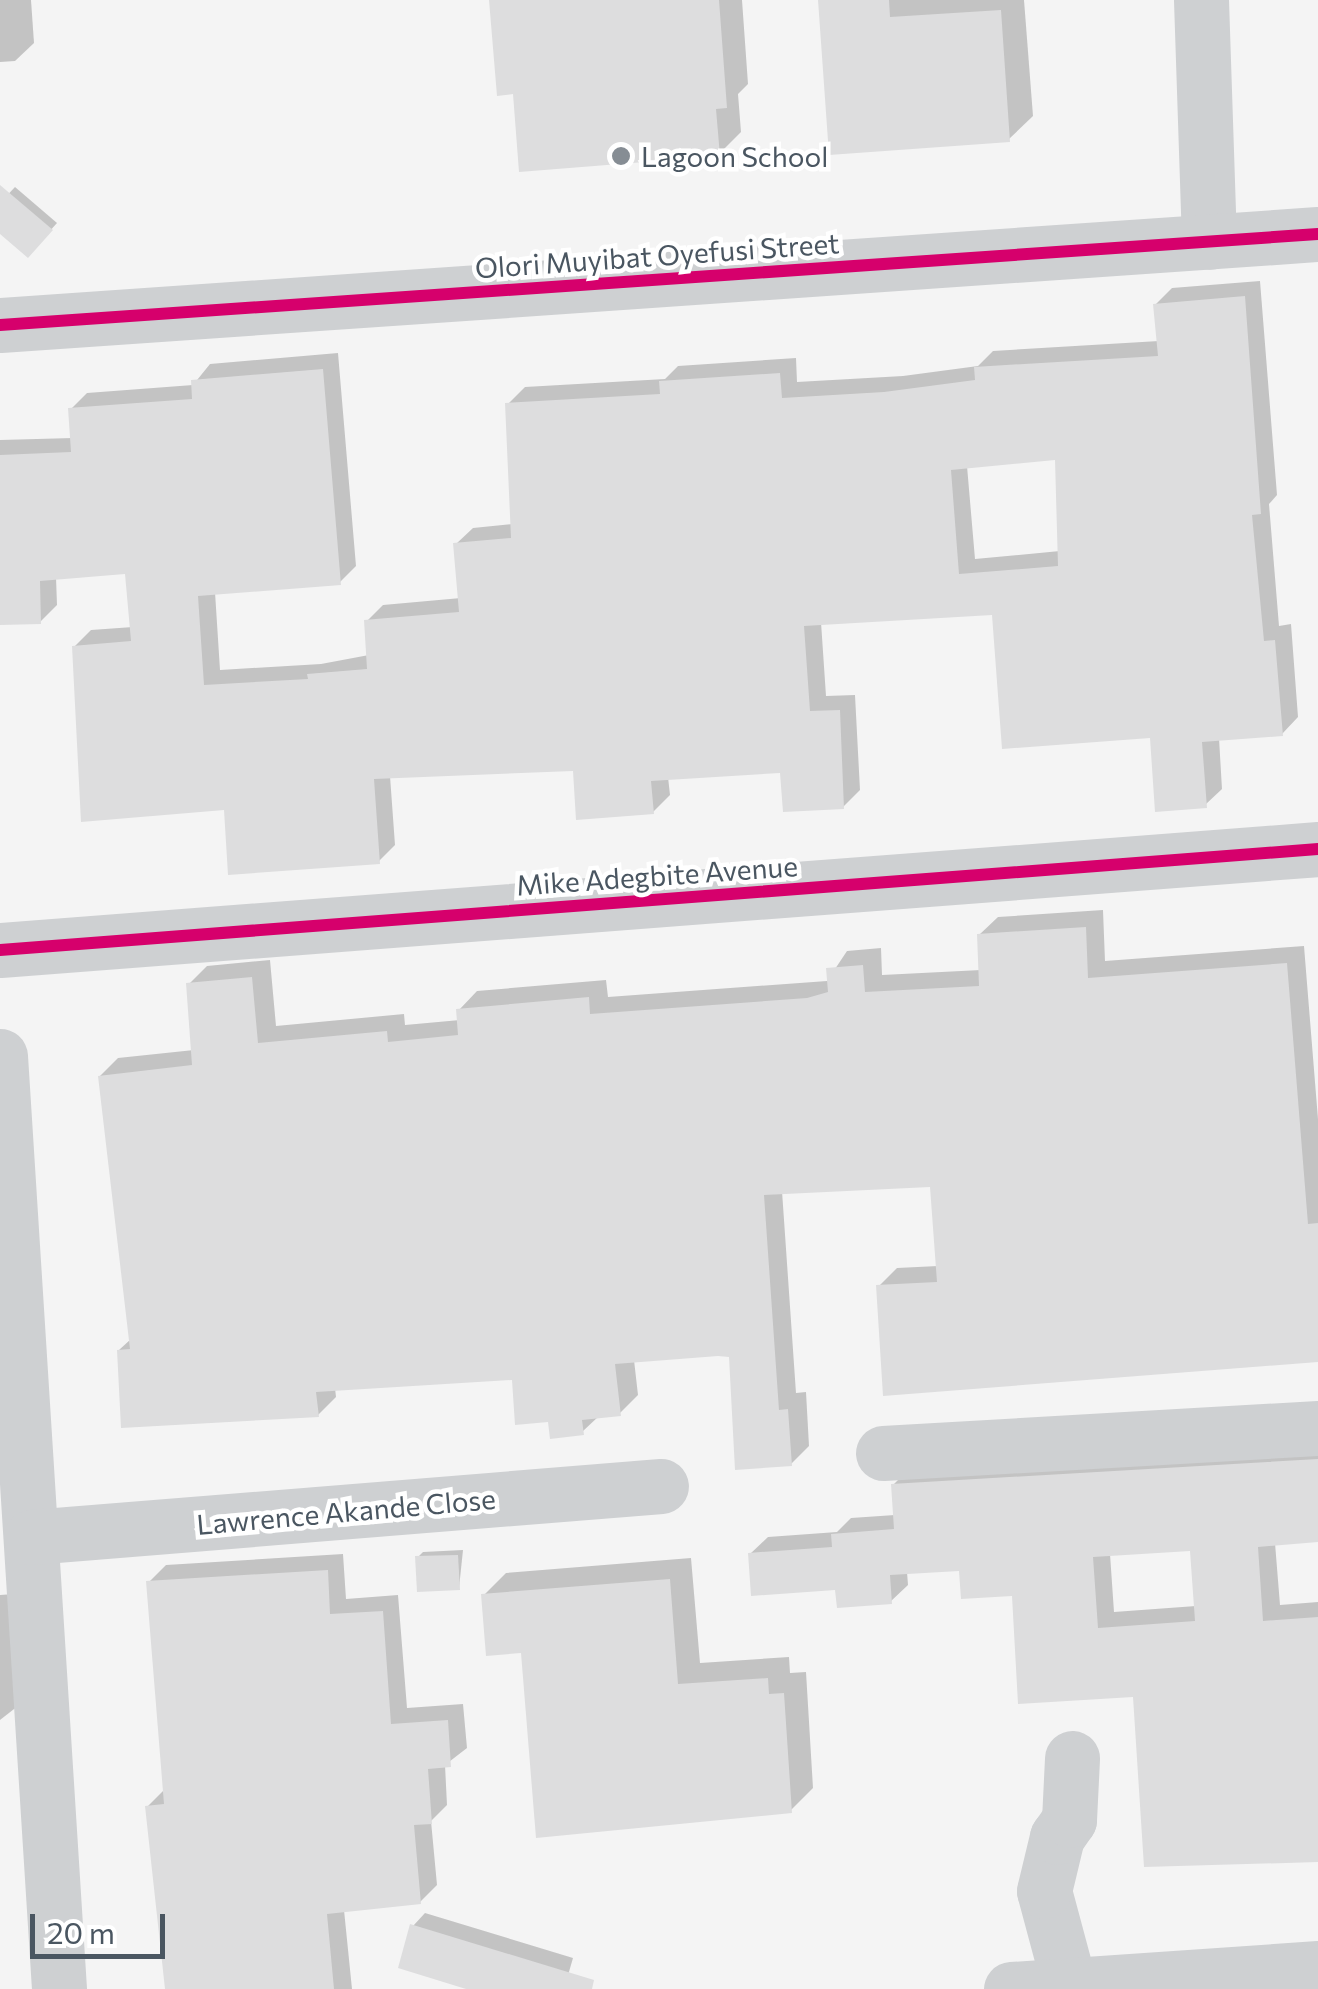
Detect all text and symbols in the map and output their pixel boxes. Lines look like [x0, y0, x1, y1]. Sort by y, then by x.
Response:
place label: Lagoon School [641, 139, 828, 173]
marker: Lagoon School [610, 145, 632, 167]
street label: Olori Muyibat Oyefusi Street [474, 226, 840, 284]
street label: Mike Adegbite Avenue [515, 848, 799, 902]
street label: Lawrence Akande Close [195, 1481, 497, 1541]
scale bar [35, 1894, 170, 1956]
text: 20 m [47, 1913, 115, 1950]

